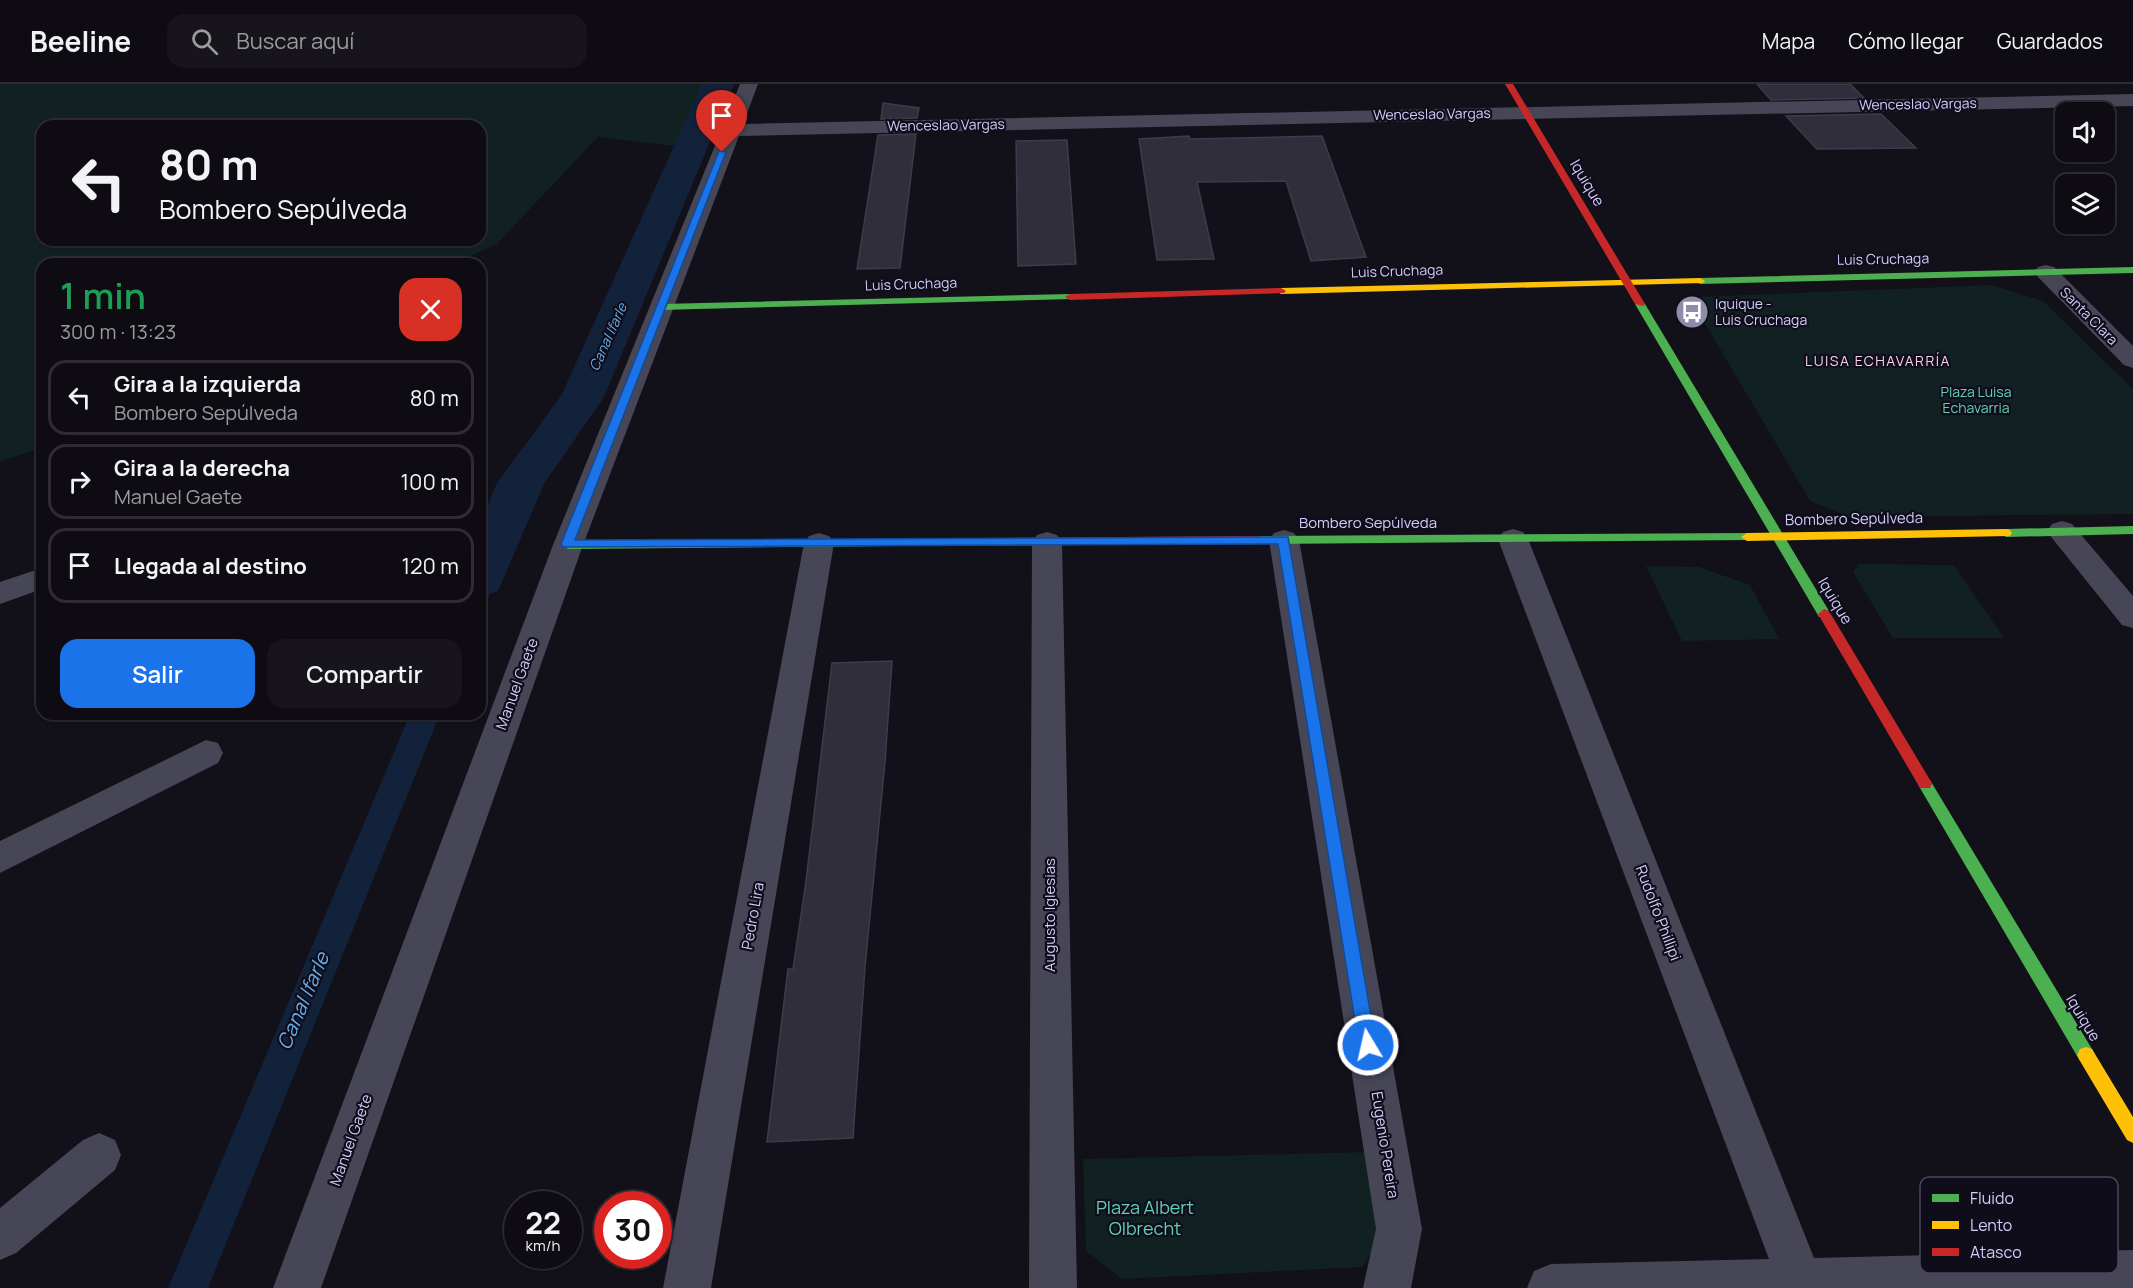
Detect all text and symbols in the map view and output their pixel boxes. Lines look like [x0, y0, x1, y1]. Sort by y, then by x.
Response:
search box [167, 14, 587, 68]
text: Beeline [30, 22, 131, 60]
icon: search [188, 25, 221, 58]
text: Buscar aquí [236, 26, 354, 56]
text: Mapa [1762, 27, 1815, 55]
text: Cómo llegar [1848, 27, 1964, 55]
text: Guardados [1997, 27, 2103, 55]
pin [696, 90, 747, 152]
street label: Wenceslao Vargas [1859, 93, 1977, 114]
icon: arrive [705, 99, 738, 132]
map controls [2055, 102, 2115, 234]
button: sound [2055, 102, 2115, 162]
street label: Wenceslao Vargas [1373, 103, 1491, 124]
street label: Wenceslao Vargas [887, 114, 1005, 135]
text: 80 m [159, 135, 259, 193]
icon: left [60, 144, 138, 222]
street label: Iquique [1565, 155, 1610, 210]
button: layers [2055, 174, 2115, 234]
text: Bombero Sepúlveda [159, 190, 407, 227]
street label: Luis Cruchaga [1837, 248, 1929, 269]
street label: Luis Cruchaga [1351, 259, 1443, 282]
text: 1 min [60, 271, 146, 320]
street label: Luis Cruchaga [865, 272, 957, 295]
button: close [399, 278, 462, 341]
street label: Santa Clara [2056, 283, 2122, 349]
bus stop icon: Iquique - Luis Cruchaga [1674, 294, 1710, 330]
place label: Iquique - Luis Cruchaga [1715, 294, 1807, 329]
water label: Canal Ifarle [584, 299, 631, 374]
text: 300 m · 13:23 [60, 318, 176, 345]
district label: LUISA ECHAVARRÍA [1805, 351, 1951, 370]
text: Gira a la izquierda [114, 369, 301, 399]
icon: left [63, 381, 96, 414]
park label: Plaza Luisa Echavarria [1941, 382, 2011, 417]
text: 80 m [410, 383, 459, 413]
text: Bombero Sepúlveda [114, 399, 298, 426]
text: Gira a la derecha [114, 453, 290, 483]
icon: right [63, 465, 96, 498]
text: 100 m [401, 467, 459, 497]
text: Manuel Gaete [114, 483, 242, 510]
street label: Bombero Sepúlveda [1785, 507, 1923, 530]
street label: Bombero Sepúlveda [1299, 512, 1437, 533]
icon: arrive [63, 549, 96, 582]
text: Llegada al destino [114, 551, 307, 581]
text: 120 m [401, 551, 459, 581]
street label: Iquique [1813, 573, 1858, 628]
street label: Manuel Gaete [490, 635, 543, 733]
button: Salir [60, 639, 255, 708]
button: Compartir [267, 639, 462, 708]
street label: Augusto Iglesias [1039, 858, 1060, 972]
street label: Rudolfo Phillipi [1631, 862, 1686, 964]
street label: Pedro Lira [736, 880, 769, 951]
water label: Canal Ifarle [270, 947, 336, 1054]
street label: Iquique [2061, 990, 2106, 1045]
position arrow [1336, 1013, 1400, 1077]
street label: Eugenio Pereira [1367, 1090, 1404, 1200]
street label: Manuel Gaete [324, 1091, 377, 1189]
legend [1920, 1177, 2118, 1273]
text: Fluido [1970, 1187, 2014, 1209]
speed limit sign: 30 [594, 1191, 672, 1269]
park label: Plaza Albert Olbrecht [1096, 1195, 1194, 1240]
text: 22 [525, 1202, 561, 1243]
text: Lento [1970, 1214, 2012, 1236]
text: km/h [526, 1235, 560, 1256]
text: Atasco [1970, 1241, 2022, 1263]

